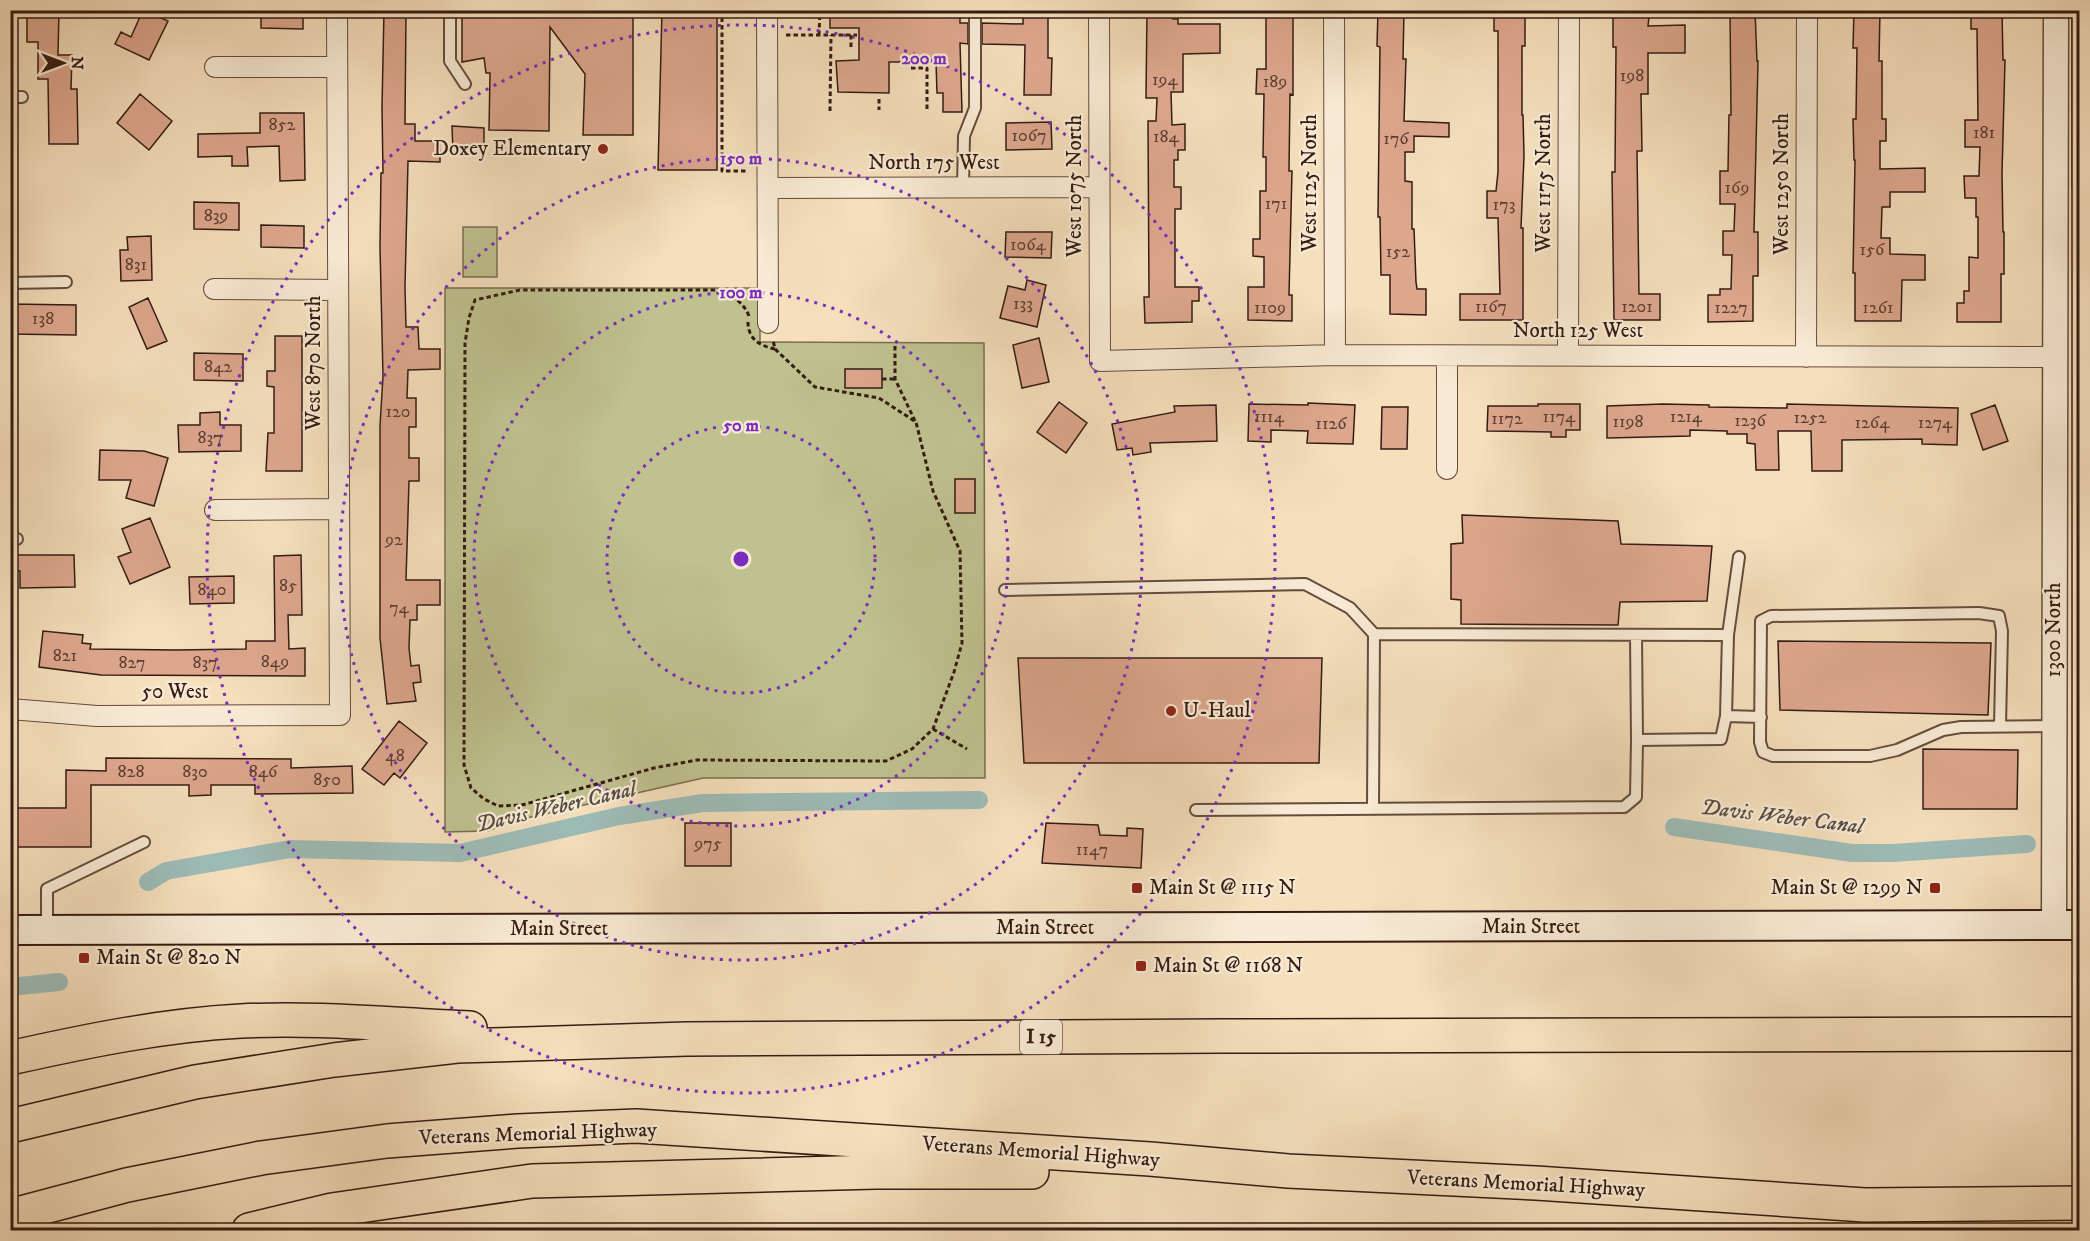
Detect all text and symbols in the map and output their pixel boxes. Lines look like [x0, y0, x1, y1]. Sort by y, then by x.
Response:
north arrow [33, 33, 93, 93]
text: 200 m [901, 48, 947, 70]
text: N [67, 56, 87, 70]
house number: 198 [1620, 65, 1644, 87]
house number: 194 [1152, 69, 1179, 91]
house number: 189 [1263, 71, 1287, 93]
street label: West 1175 North [1531, 113, 1557, 254]
street label: West 1250 North [1769, 113, 1795, 256]
house number: 852 [269, 114, 296, 136]
street label: West 1125 North [1297, 114, 1323, 253]
street label: West 1075 North [1062, 115, 1088, 258]
house number: 181 [1973, 122, 1995, 144]
house number: 1067 [1011, 125, 1047, 147]
house number: 184 [1153, 126, 1180, 148]
house number: 176 [1383, 128, 1409, 150]
place label: Doxey Elementary [433, 136, 592, 162]
marker: Doxey Elementary [596, 142, 610, 156]
text: 150 m [720, 148, 763, 170]
street label: North 175 West [868, 150, 1000, 176]
house number: 169 [1725, 177, 1749, 199]
house number: 171 [1265, 193, 1287, 215]
house number: 173 [1493, 194, 1515, 216]
house number: 839 [204, 205, 228, 227]
house number: 1064 [1010, 234, 1047, 256]
house number: 156 [1860, 239, 1885, 261]
house number: 152 [1386, 241, 1410, 263]
house number: 831 [125, 254, 147, 276]
text: 100 m [719, 282, 763, 304]
house number: 133 [1013, 293, 1033, 315]
street label: West 870 North [301, 295, 327, 432]
house number: 1167 [1475, 296, 1507, 318]
house number: 1201 [1621, 296, 1653, 318]
house number: 1109 [1254, 297, 1286, 319]
house number: 1227 [1714, 297, 1748, 319]
house number: 1261 [1862, 297, 1894, 319]
house number: 138 [32, 308, 54, 330]
street label: North 125 West [1513, 318, 1644, 344]
house number: 842 [204, 356, 232, 378]
house number: 120 [385, 401, 411, 423]
house number: 1114 [1254, 406, 1285, 428]
house number: 1174 [1543, 406, 1576, 428]
house number: 1214 [1670, 406, 1703, 428]
house number: 1252 [1793, 407, 1827, 429]
house number: 1172 [1491, 408, 1523, 430]
house number: 1236 [1734, 410, 1766, 432]
house number: 1198 [1612, 411, 1644, 433]
house number: 1264 [1854, 412, 1890, 434]
house number: 1274 [1918, 412, 1953, 434]
house number: 1126 [1315, 413, 1347, 435]
text: 50 m [722, 415, 759, 437]
house number: 837 [197, 427, 223, 449]
house number: 92 [384, 529, 403, 551]
centre of rings [731, 549, 751, 569]
house number: 85 [279, 575, 297, 597]
house number: 840 [197, 579, 227, 601]
street label: 1300 North [2041, 582, 2067, 678]
house number: 74 [389, 597, 409, 619]
house number: 821 [53, 645, 77, 667]
house number: 849 [261, 651, 289, 673]
house number: 827 [119, 652, 145, 674]
house number: 837 [192, 652, 218, 674]
street label: 50 West [142, 679, 209, 705]
place label: U-Haul [1183, 698, 1251, 724]
marker: U-Haul [1164, 704, 1178, 718]
house number: 48 [385, 745, 405, 767]
house number: 828 [118, 761, 144, 783]
house number: 830 [182, 761, 208, 783]
house number: 846 [249, 761, 278, 783]
house number: 850 [313, 769, 341, 791]
water label: Davis Weber Canal [473, 775, 641, 839]
water label: Davis Weber Canal [1699, 794, 1867, 841]
house number: 975 [693, 833, 722, 855]
house number: 1147 [1076, 839, 1108, 861]
place label: Main St @ 1115 N [1149, 875, 1296, 901]
place label: Main St @ 1299 N [1771, 875, 1923, 901]
marker: Main St @ 1115 N [1130, 881, 1144, 895]
marker: Main St @ 1299 N [1928, 881, 1942, 895]
street label: Main Street [1482, 914, 1581, 940]
street label: Main Street [996, 915, 1095, 941]
street label: Main Street [510, 916, 609, 942]
place label: Main St @ 820 N [96, 945, 242, 971]
marker: Main St @ 820 N [77, 951, 91, 965]
place label: Main St @ 1168 N [1153, 953, 1303, 979]
marker: Main St @ 1168 N [1134, 959, 1148, 973]
road number: I 15 [1020, 1020, 1062, 1054]
street label: Veterans Memorial Highway [417, 1117, 659, 1151]
street label: Veterans Memorial Highway [920, 1131, 1162, 1173]
street label: Veterans Memorial Highway [1405, 1165, 1647, 1203]

